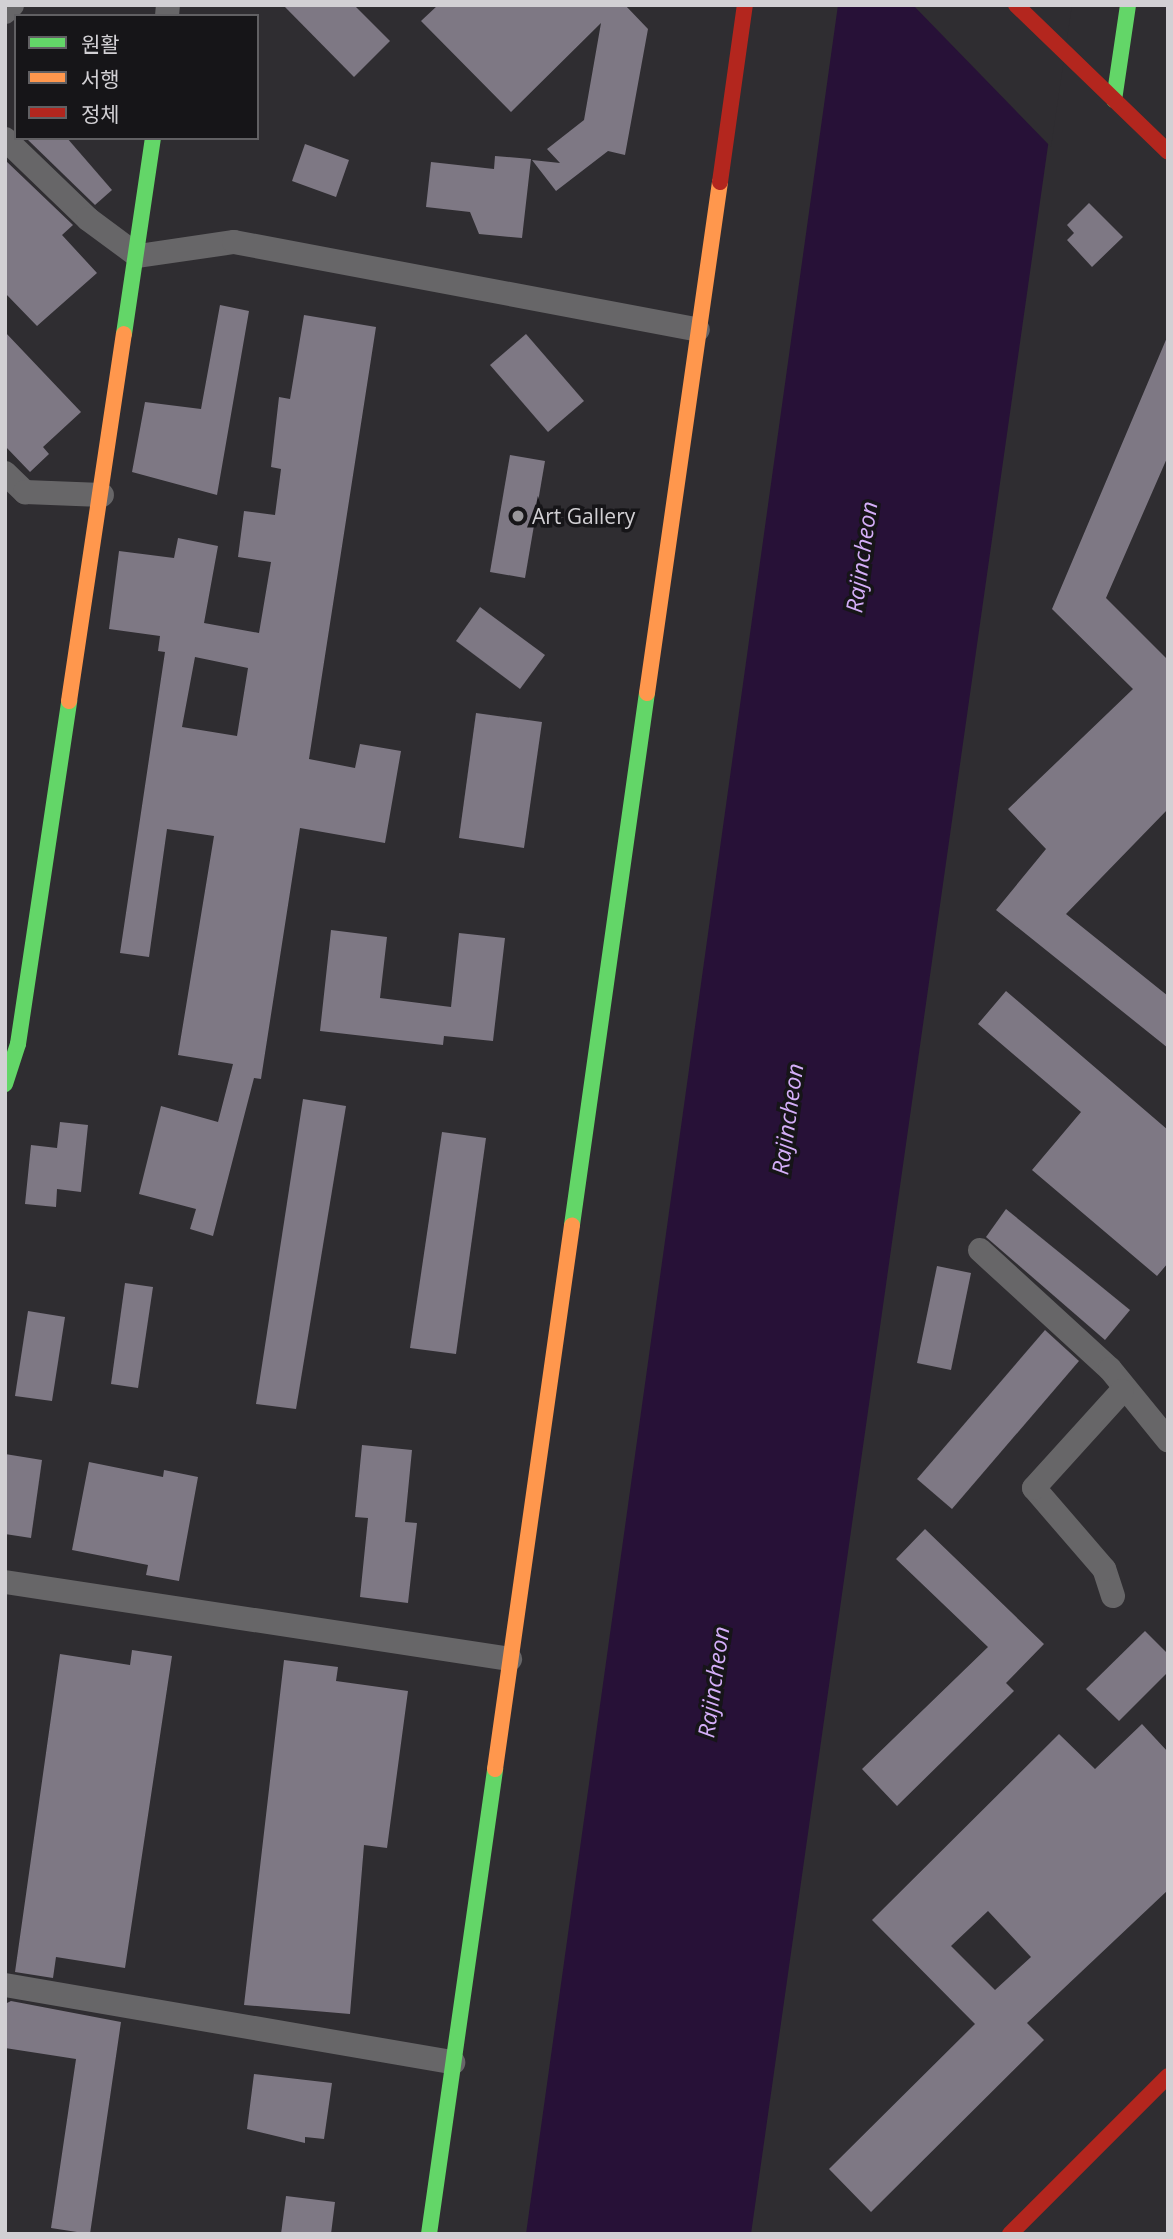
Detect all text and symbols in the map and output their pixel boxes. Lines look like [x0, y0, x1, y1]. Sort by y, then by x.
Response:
legend [14, 14, 259, 140]
text: 원활 [81, 30, 120, 58]
text: 서행 [81, 65, 120, 93]
text: 정체 [81, 100, 120, 128]
water label: Rajincheon [840, 499, 882, 615]
place label: Art Gallery [532, 503, 635, 529]
marker: Art Gallery [510, 508, 526, 524]
water label: Rajincheon [766, 1061, 808, 1177]
water label: Rajincheon [692, 1624, 734, 1740]

